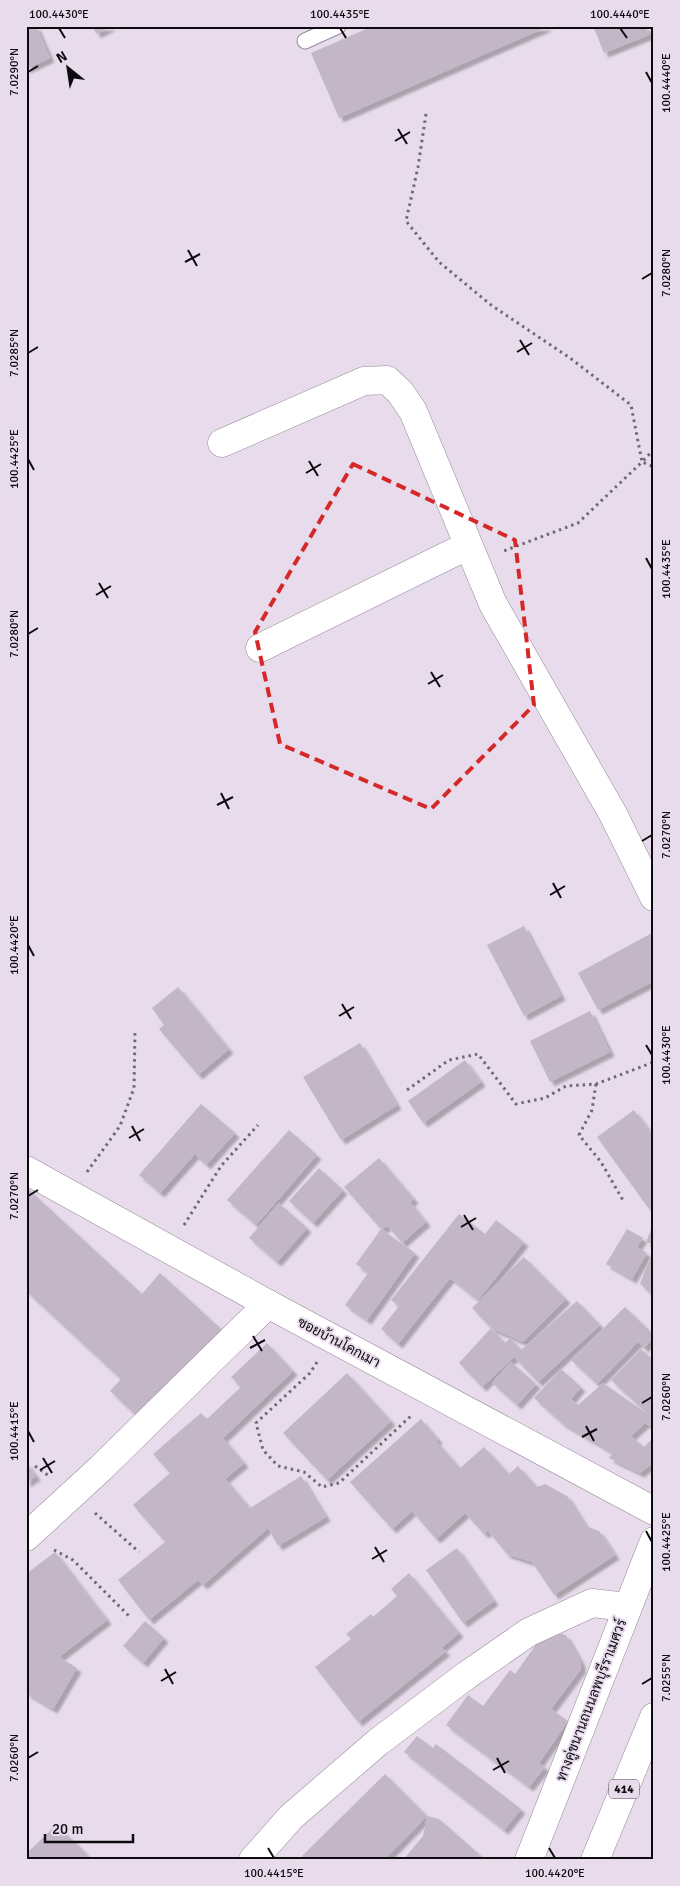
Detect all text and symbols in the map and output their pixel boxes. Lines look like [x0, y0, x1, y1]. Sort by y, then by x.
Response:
text: 100.4430°E [29, 7, 89, 22]
text: 100.4435°E [310, 7, 370, 22]
text: 100.4440°E [590, 7, 650, 22]
north arrow [42, 42, 92, 92]
text: N [53, 47, 70, 67]
text: 7.0290°N [7, 48, 22, 96]
text: 100.4440°E [659, 53, 674, 113]
text: 7.0280°N [659, 249, 674, 297]
text: 7.0285°N [7, 329, 22, 377]
text: 100.4425°E [7, 429, 22, 489]
text: 100.4435°E [659, 539, 674, 599]
text: 7.0280°N [7, 610, 22, 658]
text: 7.0270°N [659, 811, 674, 859]
text: 100.4420°E [7, 915, 22, 975]
text: 100.4430°E [659, 1025, 674, 1085]
text: 7.0270°N [7, 1172, 22, 1220]
street label: ซอยบ้านโคกเมา [295, 1313, 383, 1371]
text: 7.0260°N [659, 1373, 674, 1421]
text: 100.4415°E [7, 1401, 22, 1461]
text: 100.4425°E [659, 1512, 674, 1572]
street label: ทางคู่ขนานถนนลพบุรีราเมศวร์ [552, 1616, 631, 1784]
text: 7.0255°N [659, 1654, 674, 1702]
text: 7.0260°N [7, 1734, 22, 1782]
road number: 414 [609, 1780, 639, 1798]
scale bar [45, 1811, 132, 1843]
text: 20 m [52, 1820, 83, 1838]
text: 100.4415°E [244, 1866, 304, 1881]
text: 100.4420°E [525, 1866, 585, 1881]

